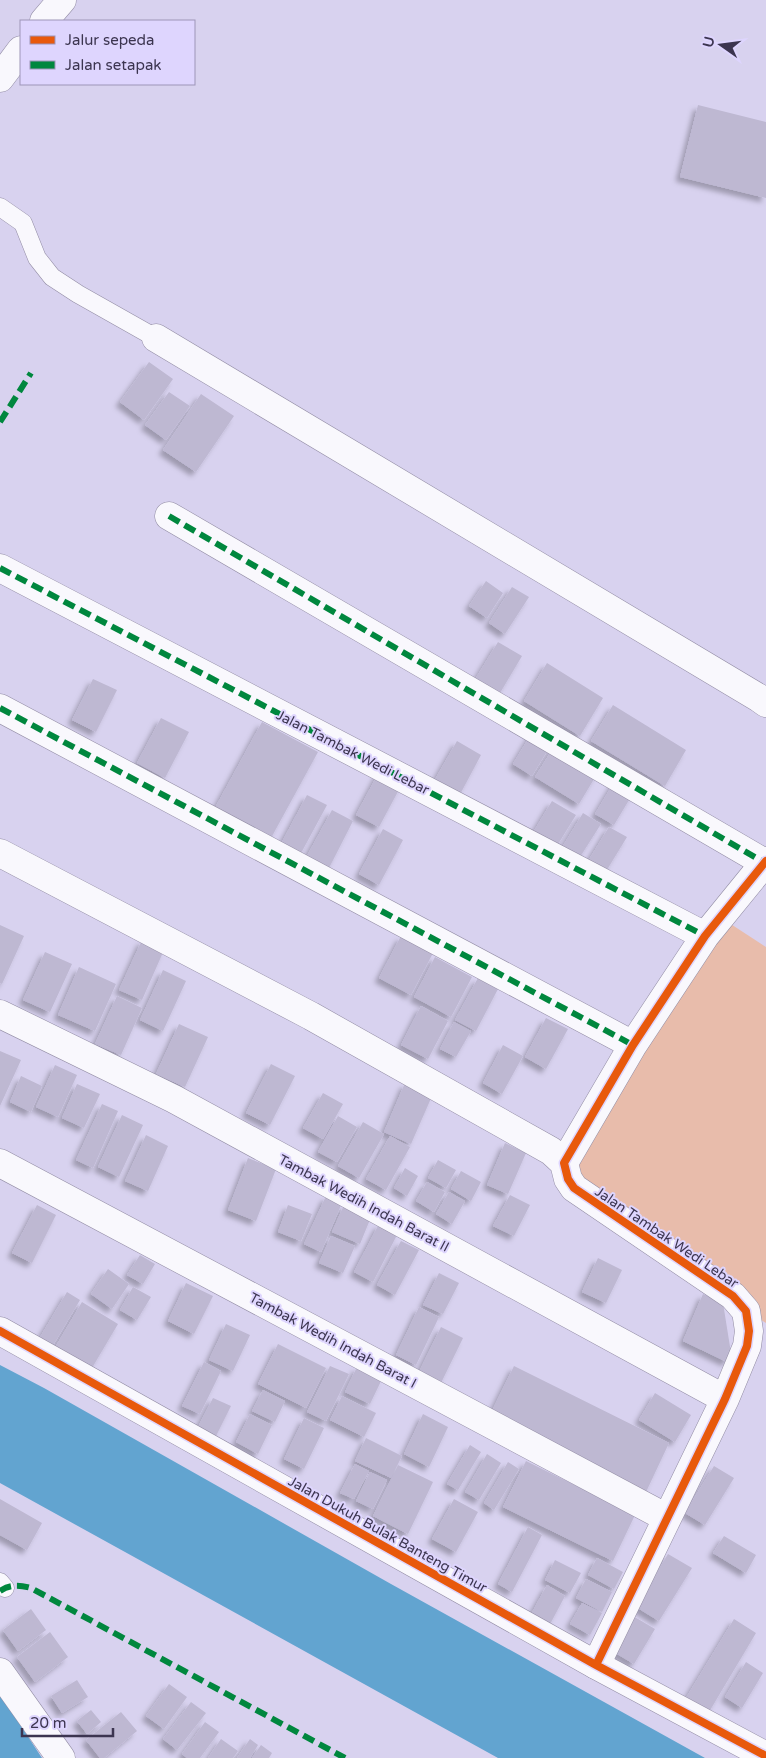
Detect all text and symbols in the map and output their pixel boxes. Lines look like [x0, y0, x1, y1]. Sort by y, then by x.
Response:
legend [20, 20, 195, 85]
north arrow [696, 20, 746, 70]
text: Jalur sepeda [65, 31, 154, 49]
text: U [699, 35, 718, 49]
text: Jalan setapak [65, 56, 162, 74]
street label: Jalan Tambak Wedi Lebar [273, 706, 433, 799]
street label: Tambak Wedih Indah Barat II [276, 1151, 452, 1256]
street label: Jalan Tambak Wedi Lebar [592, 1183, 742, 1292]
street label: Tambak Wedih Indah Barat I [246, 1289, 419, 1392]
street label: Jalan Dukuh Bulak Banteng Timur [285, 1473, 491, 1597]
scale bar [22, 1706, 114, 1738]
text: 20 m [30, 1714, 67, 1732]

